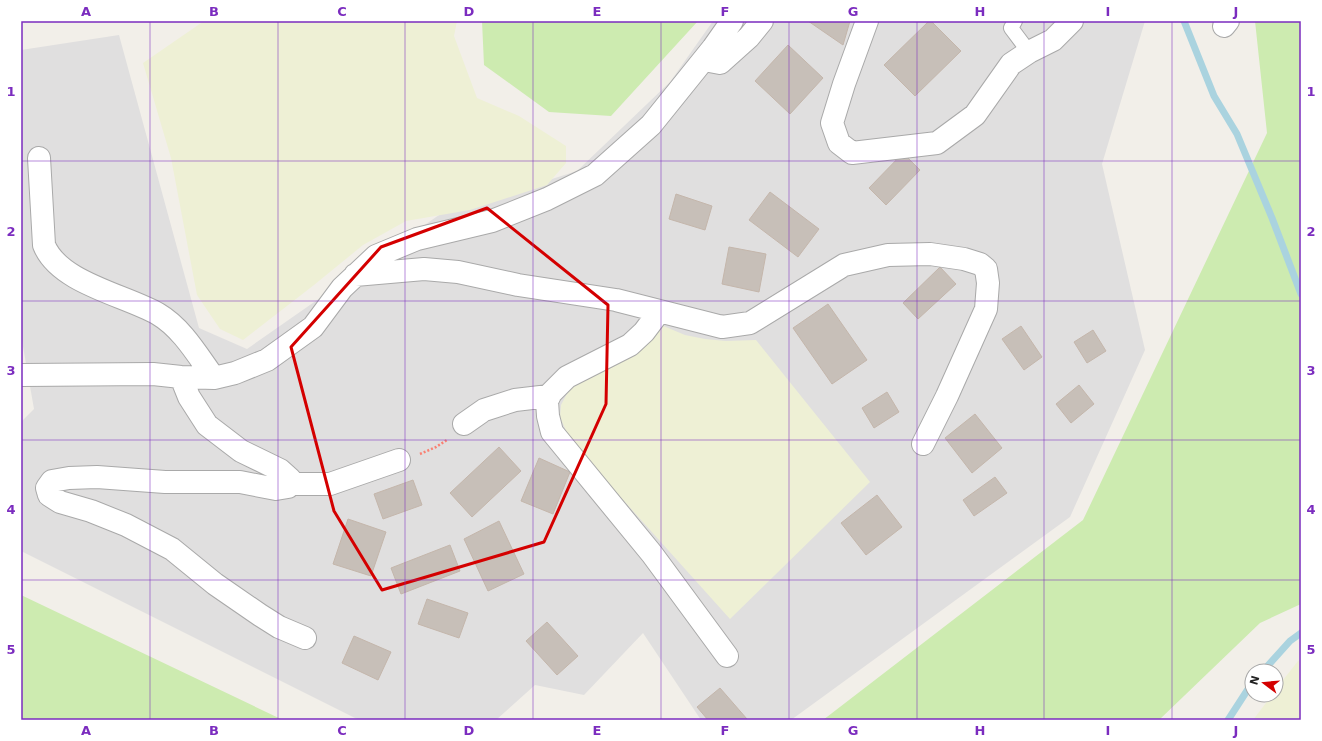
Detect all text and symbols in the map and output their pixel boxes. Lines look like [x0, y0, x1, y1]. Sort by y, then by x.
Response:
text: A [81, 4, 91, 19]
text: B [209, 4, 219, 19]
text: C [337, 4, 347, 19]
text: D [464, 4, 475, 19]
text: E [593, 4, 601, 19]
text: F [721, 4, 729, 19]
text: G [848, 4, 858, 19]
text: H [975, 4, 985, 19]
text: I [1106, 4, 1110, 19]
text: J [1233, 4, 1238, 19]
text: 1 [6, 84, 16, 99]
text: 1 [1306, 84, 1316, 99]
text: 2 [6, 224, 16, 239]
text: 2 [1306, 224, 1316, 239]
text: 3 [6, 363, 16, 378]
text: 3 [1306, 363, 1316, 378]
text: 4 [6, 502, 16, 517]
text: 4 [1306, 502, 1316, 517]
text: 5 [6, 642, 16, 657]
text: 5 [1306, 642, 1316, 657]
north arrow [1244, 663, 1284, 703]
text: N [1247, 674, 1262, 687]
text: A [81, 723, 91, 738]
text: B [209, 723, 219, 738]
text: C [337, 723, 347, 738]
text: D [464, 723, 475, 738]
text: E [593, 723, 601, 738]
text: F [721, 723, 729, 738]
text: G [848, 723, 858, 738]
text: H [975, 723, 985, 738]
text: I [1106, 723, 1110, 738]
text: J [1233, 723, 1238, 738]

